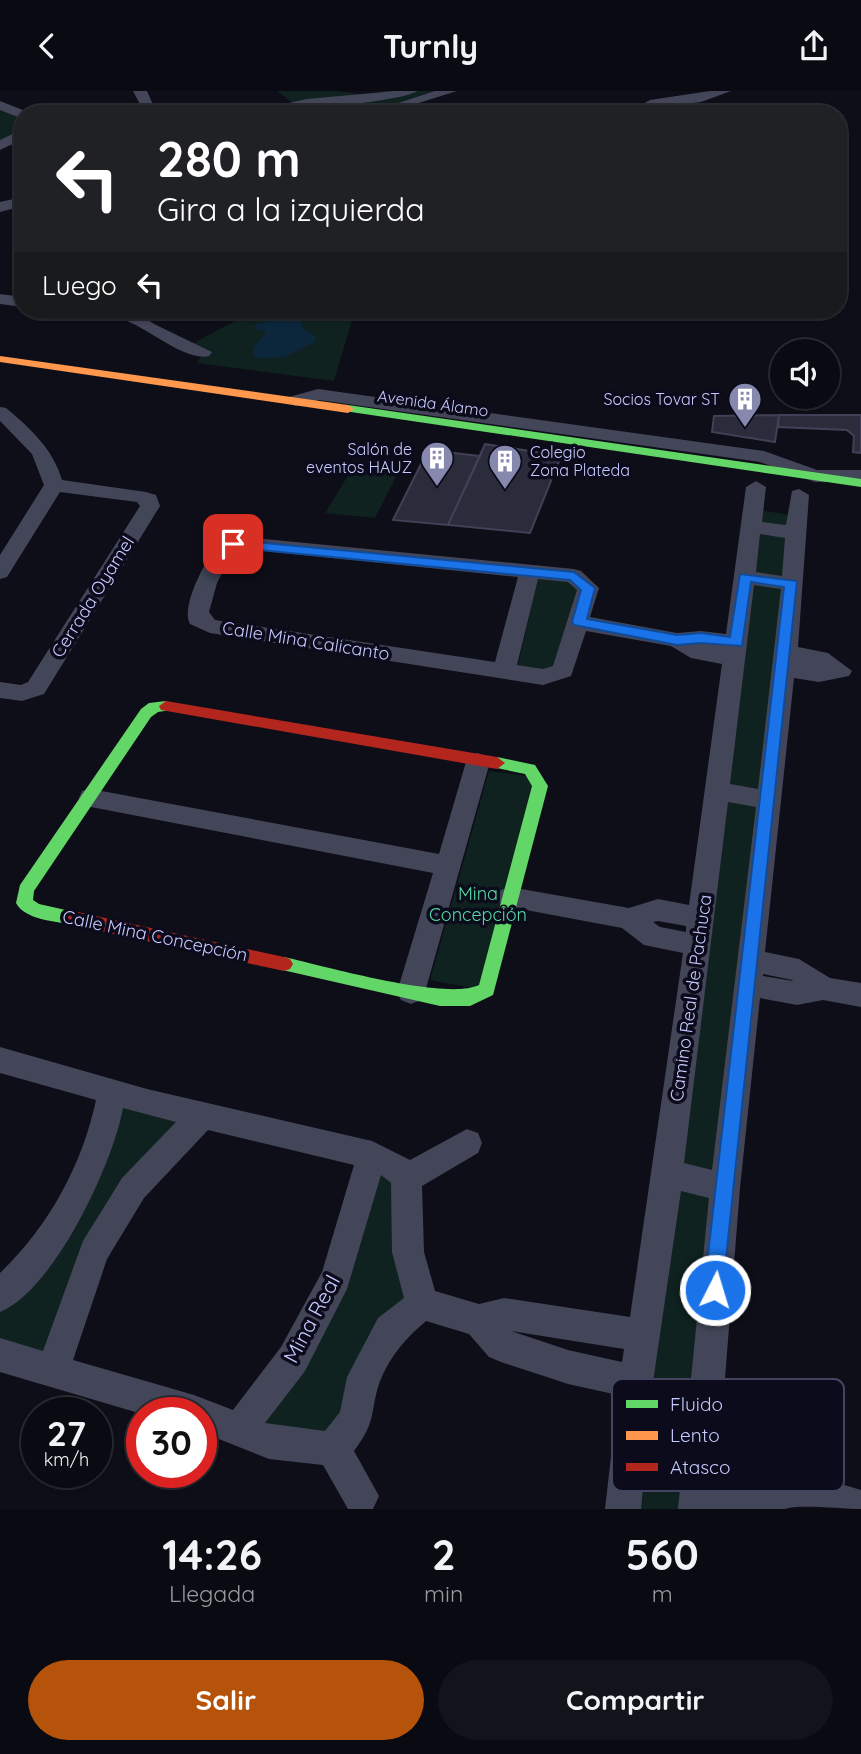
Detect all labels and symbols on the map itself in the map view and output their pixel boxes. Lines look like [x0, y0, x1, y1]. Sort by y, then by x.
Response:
building icon: Socios Tovar ST [726, 380, 764, 429]
street label: Avenida Álamo [376, 385, 490, 421]
place label: Socios Tovar ST [603, 389, 720, 409]
place label: Salón de eventos HAUZ [306, 439, 412, 477]
building icon: Salón de eventos HAUZ [418, 439, 456, 488]
building icon: Colegio Zona Plateda [486, 442, 524, 491]
place label: Colegio Zona Plateda [530, 442, 630, 480]
pin [203, 514, 263, 574]
street label: Cerrada Oyamel [46, 532, 139, 662]
street label: Calle Mina Calicanto [221, 616, 391, 665]
park label: Mina Concepción [429, 882, 527, 926]
street label: Camino Real de Pachuca [665, 893, 716, 1103]
street label: Calle Mina Concepción [60, 905, 250, 966]
position arrow [678, 1253, 752, 1327]
street label: Mina Real [277, 1270, 345, 1367]
legend [612, 1379, 844, 1491]
text: Fluido [670, 1392, 723, 1416]
speed limit sign: 30 [126, 1397, 217, 1488]
text: Lento [670, 1423, 720, 1447]
text: Atasco [670, 1455, 730, 1479]

